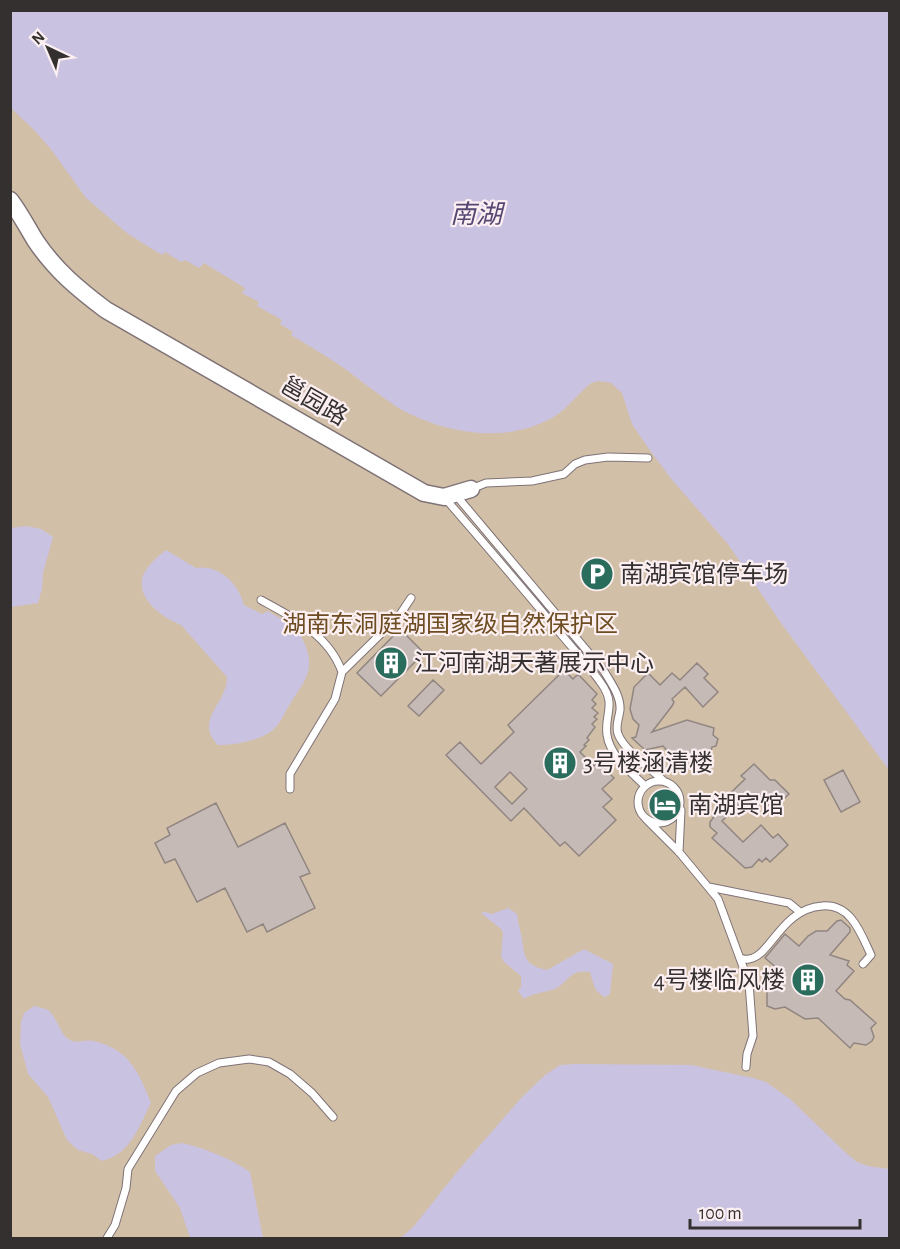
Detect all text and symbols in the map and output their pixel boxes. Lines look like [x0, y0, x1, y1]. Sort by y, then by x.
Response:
north arrow [18, 18, 78, 78]
text: N [29, 28, 48, 48]
water label: 南湖 [450, 201, 506, 228]
street label: 邕园路 [276, 372, 352, 430]
parking icon: 南湖宾馆停车场 [579, 556, 615, 592]
place label: 南湖宾馆停车场 [620, 561, 788, 587]
park label: 湖南东洞庭湖国家级自然保护区 [282, 611, 618, 637]
building icon: 江河南湖天著展示中心 [373, 645, 409, 681]
place label: 江河南湖天著展示中心 [414, 650, 654, 676]
building icon: 3号楼涵清楼 [542, 745, 578, 781]
place label: 3号楼涵清楼 [583, 750, 713, 776]
hotel icon: 南湖宾馆 [647, 787, 683, 823]
place label: 南湖宾馆 [688, 792, 784, 818]
building icon: 4号楼临风楼 [790, 962, 826, 998]
place label: 4号楼临风楼 [653, 967, 785, 993]
scale bar [690, 1192, 860, 1230]
text: 100 m [699, 1205, 742, 1223]

